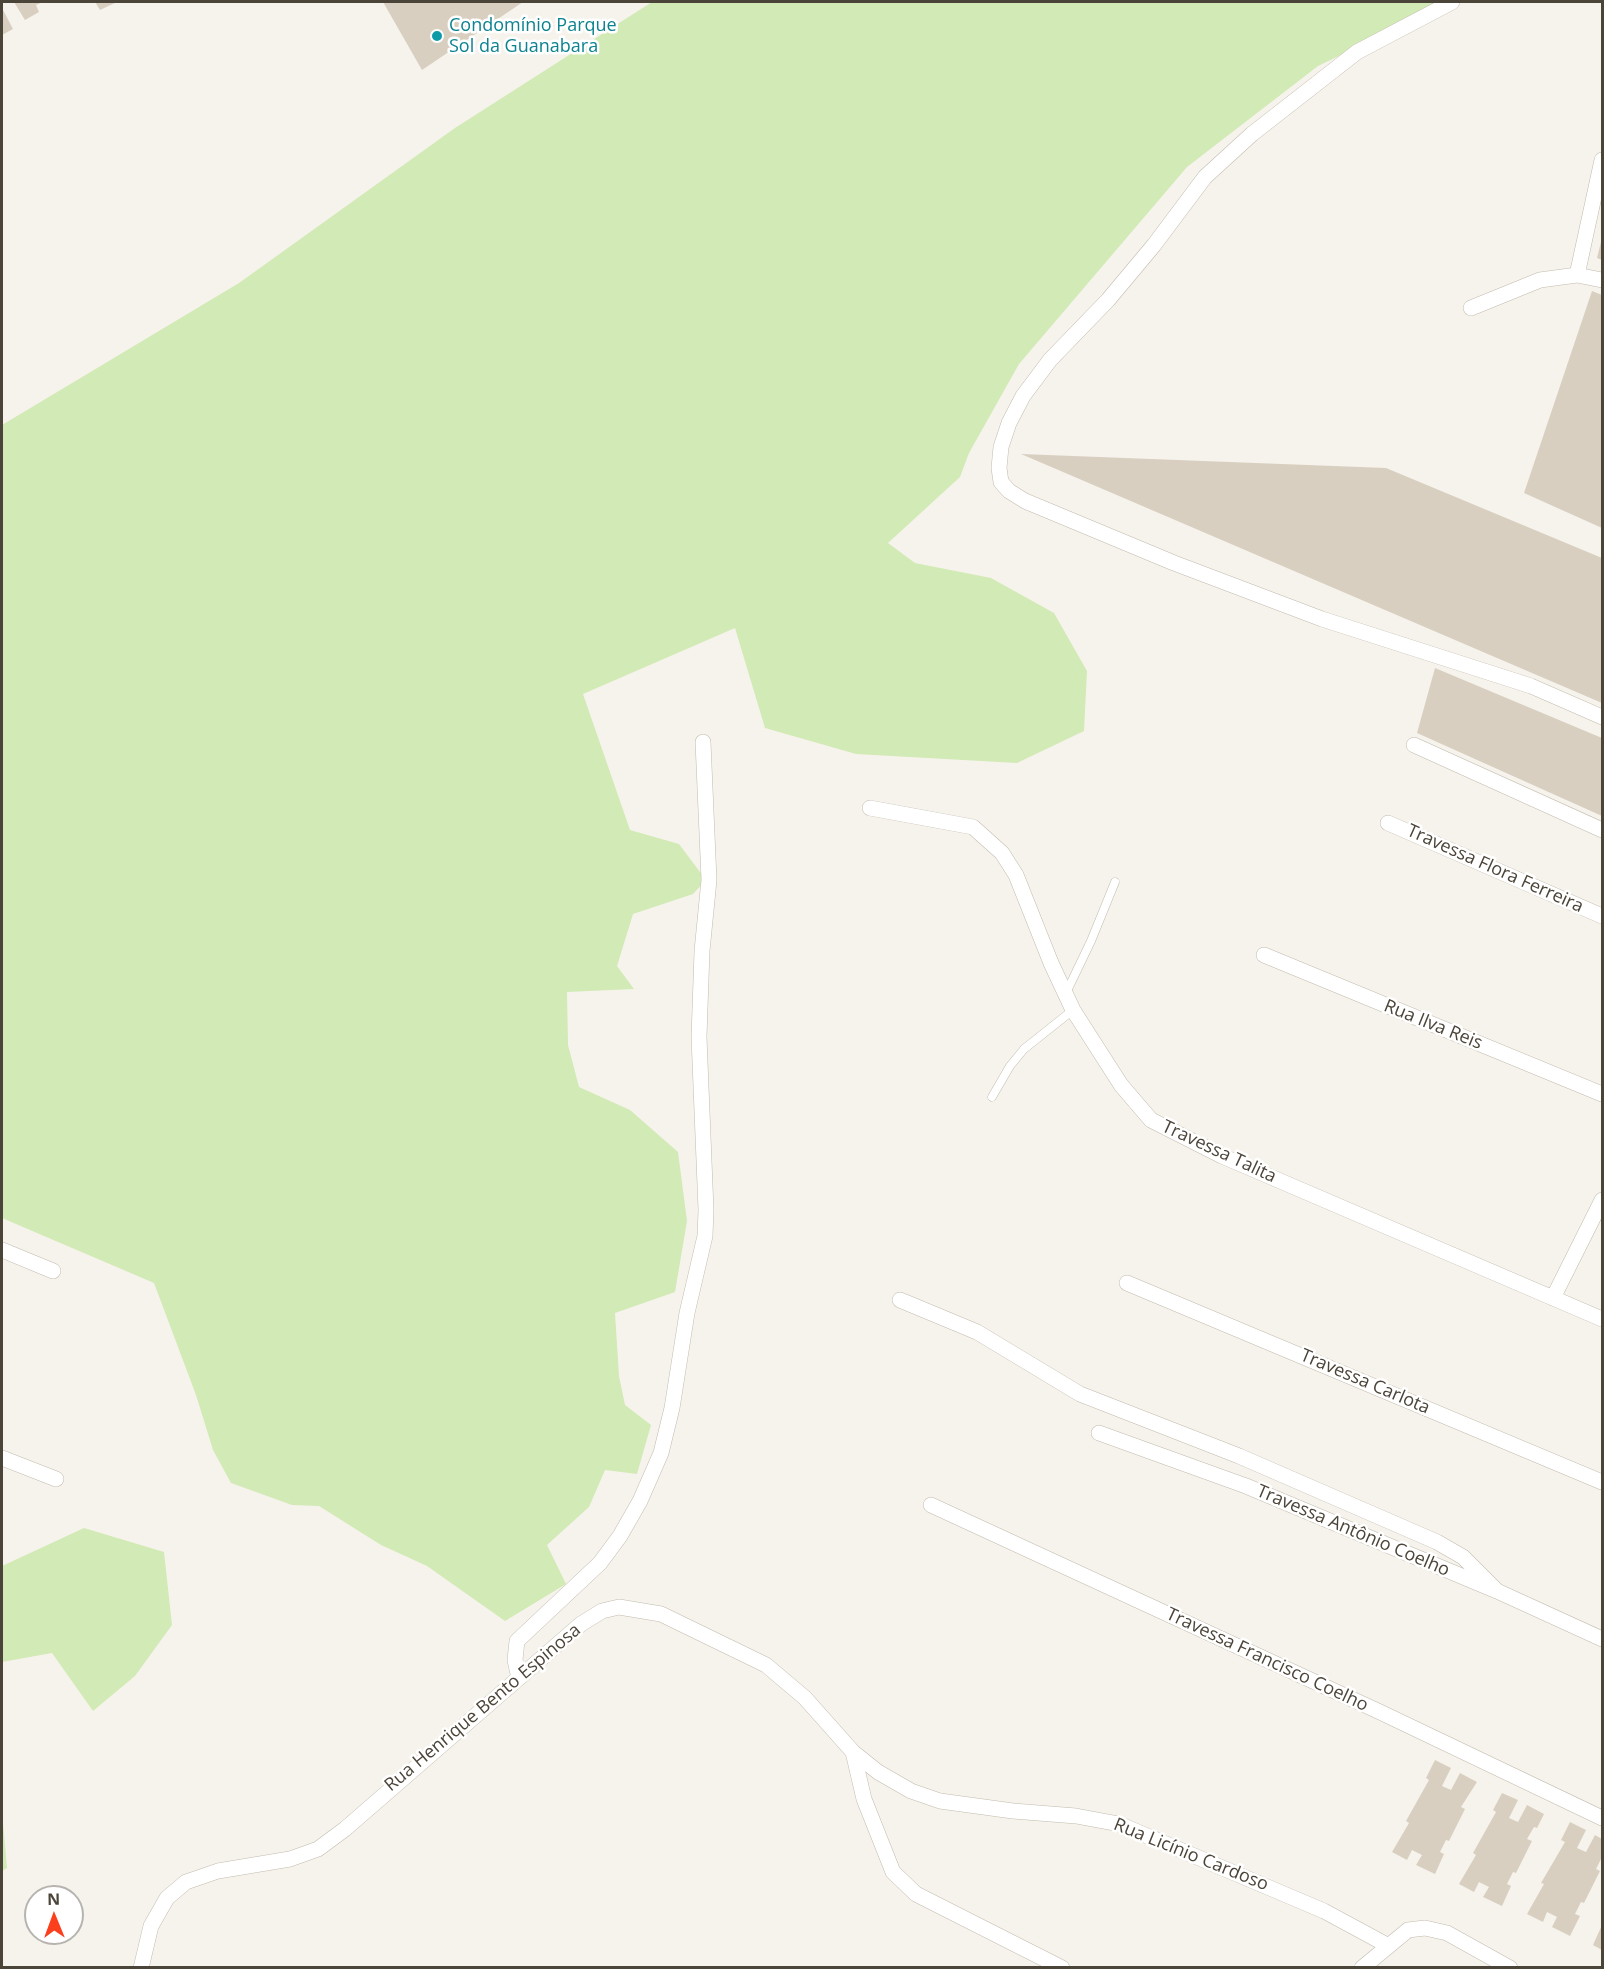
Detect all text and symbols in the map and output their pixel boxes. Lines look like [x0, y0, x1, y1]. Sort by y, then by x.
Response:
place label: Condomínio Parque Sol da Guanabara [449, 15, 617, 57]
marker: Condomínio Parque Sol da Guanabara [430, 29, 444, 43]
street label: Travessa Flora Ferreira [1403, 820, 1587, 918]
street label: Rua Ilva Reis [1381, 995, 1485, 1055]
street label: Travessa Talita [1158, 1116, 1280, 1188]
street label: Travessa Carlota [1297, 1345, 1433, 1419]
street label: Travessa Antônio Coelho [1253, 1480, 1453, 1582]
street label: Travessa Francisco Coelho [1163, 1604, 1371, 1716]
street label: Rua Henrique Bento Espinosa [381, 1620, 585, 1796]
street label: Rua Licínio Cardoso [1110, 1814, 1272, 1896]
north arrow [24, 1885, 84, 1945]
text: N [47, 1888, 60, 1910]

